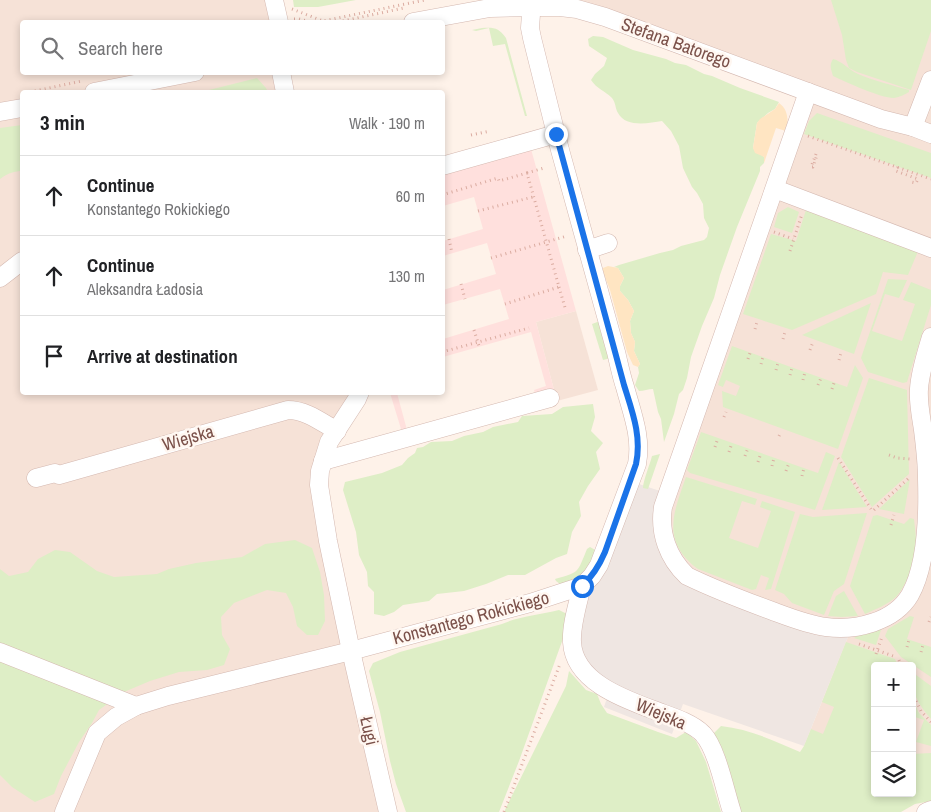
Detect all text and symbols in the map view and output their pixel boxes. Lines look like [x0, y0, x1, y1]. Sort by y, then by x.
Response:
street label: Stefana Batorego [618, 11, 734, 74]
search box [20, 20, 445, 75]
icon: search [38, 34, 66, 62]
text: Search here [78, 35, 163, 61]
text: 3 min [40, 108, 85, 137]
text: Walk · 190 m [349, 112, 425, 134]
route end [545, 123, 568, 146]
text: Continue [87, 172, 155, 198]
icon: ahead [40, 182, 68, 210]
text: 60 m [396, 185, 425, 207]
text: Konstantego Rokickiego [87, 198, 230, 220]
text: Continue [87, 252, 155, 278]
icon: ahead [40, 262, 68, 290]
text: 130 m [389, 265, 425, 287]
text: Aleksandra Ładosia [87, 278, 203, 300]
icon: arrive [40, 342, 68, 370]
text: Arrive at destination [87, 343, 238, 369]
street label: Wiejska [159, 418, 217, 457]
route start [571, 575, 594, 598]
street label: Konstantego Rokickiego [390, 585, 552, 650]
map controls [871, 662, 916, 797]
button: + [871, 662, 916, 707]
street label: Wiejska [632, 692, 690, 735]
button: − [871, 707, 916, 752]
street label: Ługi [354, 714, 385, 748]
button: layers [871, 752, 916, 797]

